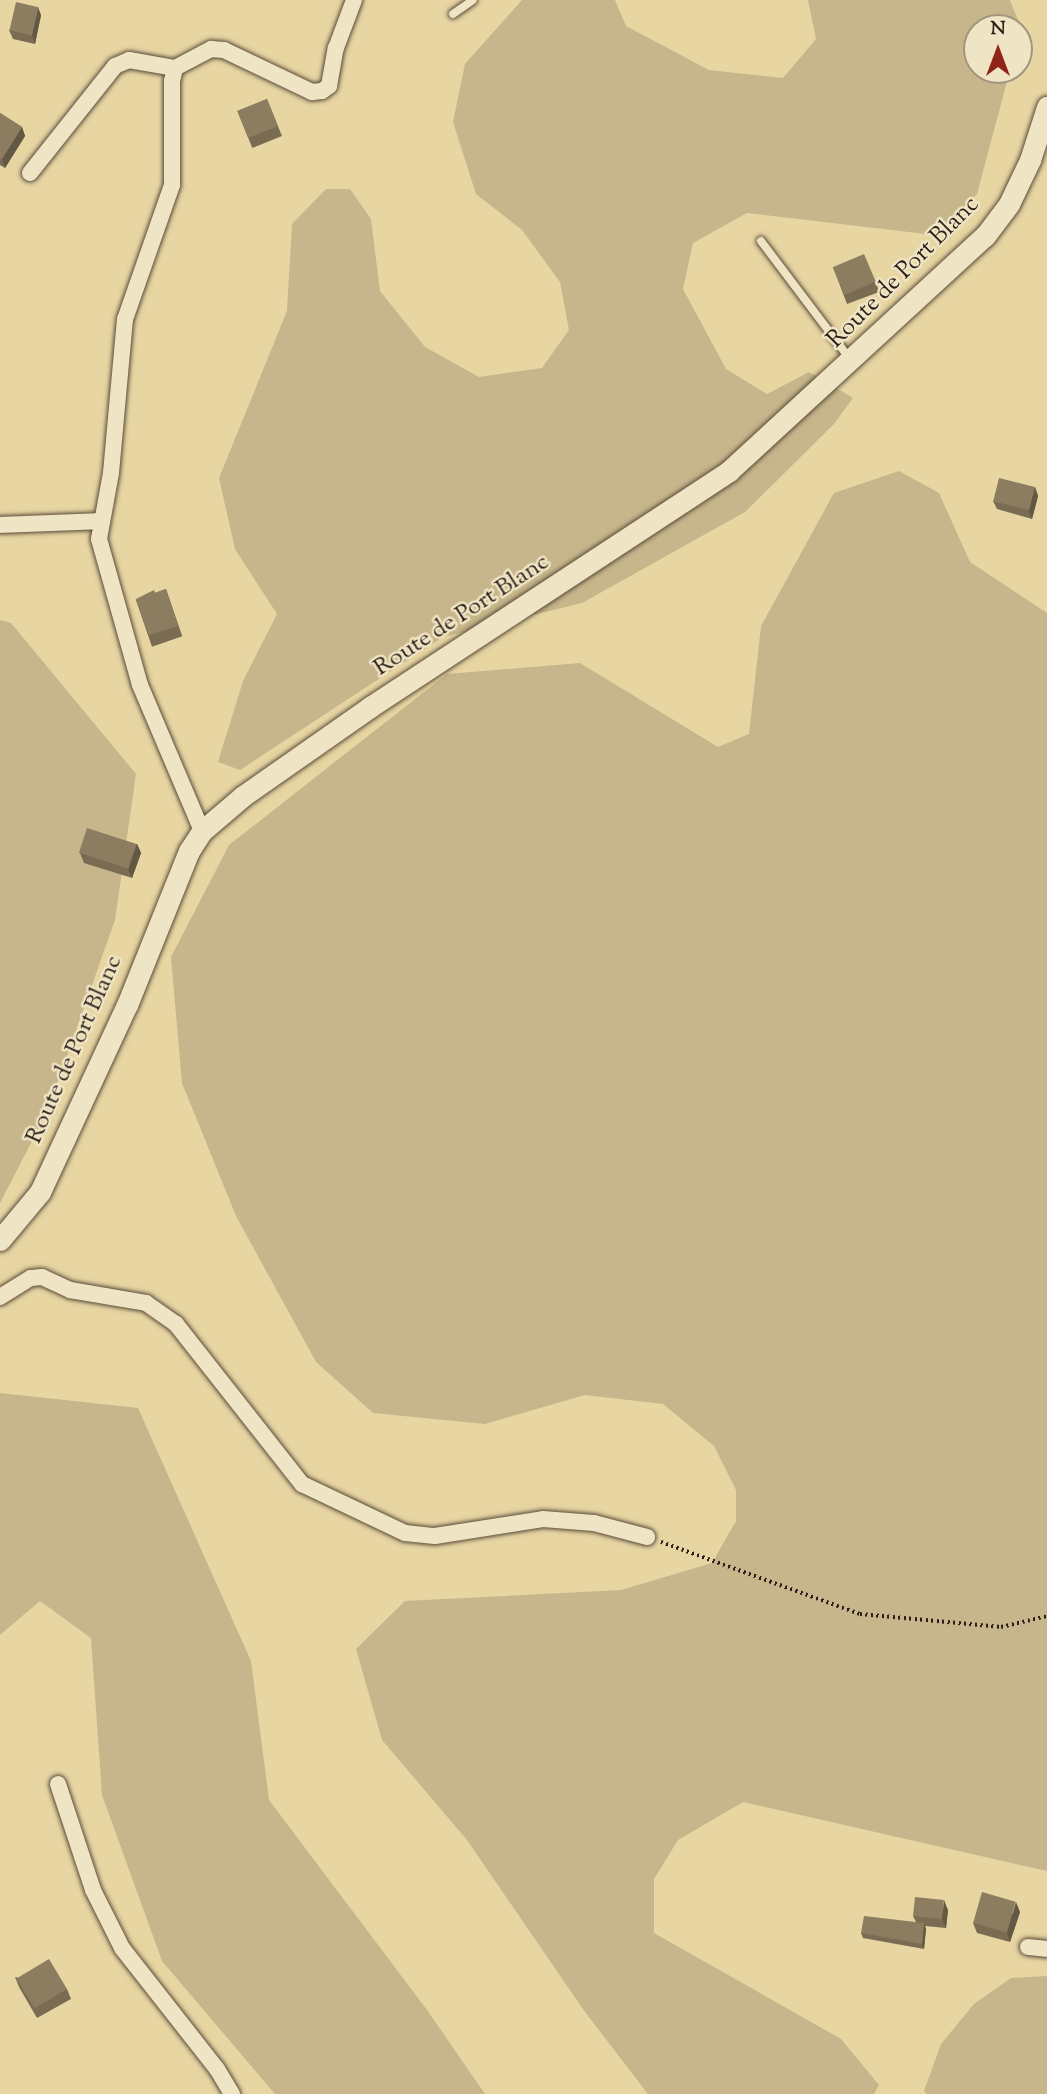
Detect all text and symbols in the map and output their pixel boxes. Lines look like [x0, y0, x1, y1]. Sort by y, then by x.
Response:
north arrow [963, 14, 1033, 84]
text: N [990, 16, 1006, 43]
street label: Route de Port Blanc [822, 191, 986, 355]
street label: Route de Port Blanc [369, 549, 555, 683]
street label: Route de Port Blanc [21, 951, 129, 1149]

